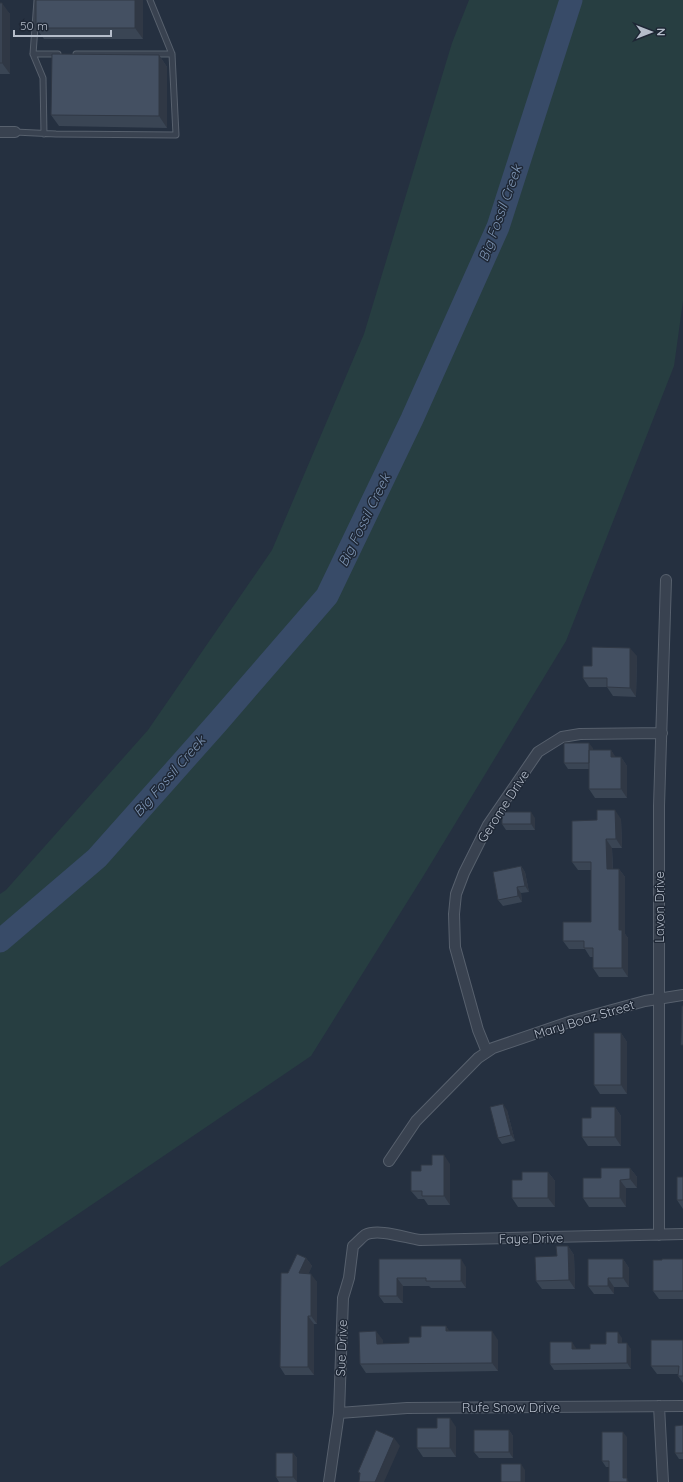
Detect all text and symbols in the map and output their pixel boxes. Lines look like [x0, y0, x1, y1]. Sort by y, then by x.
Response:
scale bar [14, 12, 111, 38]
north arrow [631, 12, 671, 52]
text: 50 m [20, 18, 48, 33]
text: N [654, 28, 668, 36]
water label: Big Fossil Creek [474, 161, 526, 264]
water label: Big Fossil Creek [334, 469, 395, 570]
water label: Big Fossil Creek [129, 731, 210, 820]
street label: Gerome Drive [474, 767, 532, 845]
street label: Lavon Drive [651, 871, 667, 943]
street label: Mary Boaz Street [532, 996, 636, 1042]
street label: Faye Drive [499, 1229, 563, 1247]
street label: Sue Drive [332, 1319, 350, 1377]
street label: Rufe Snow Drive [462, 1399, 560, 1415]

